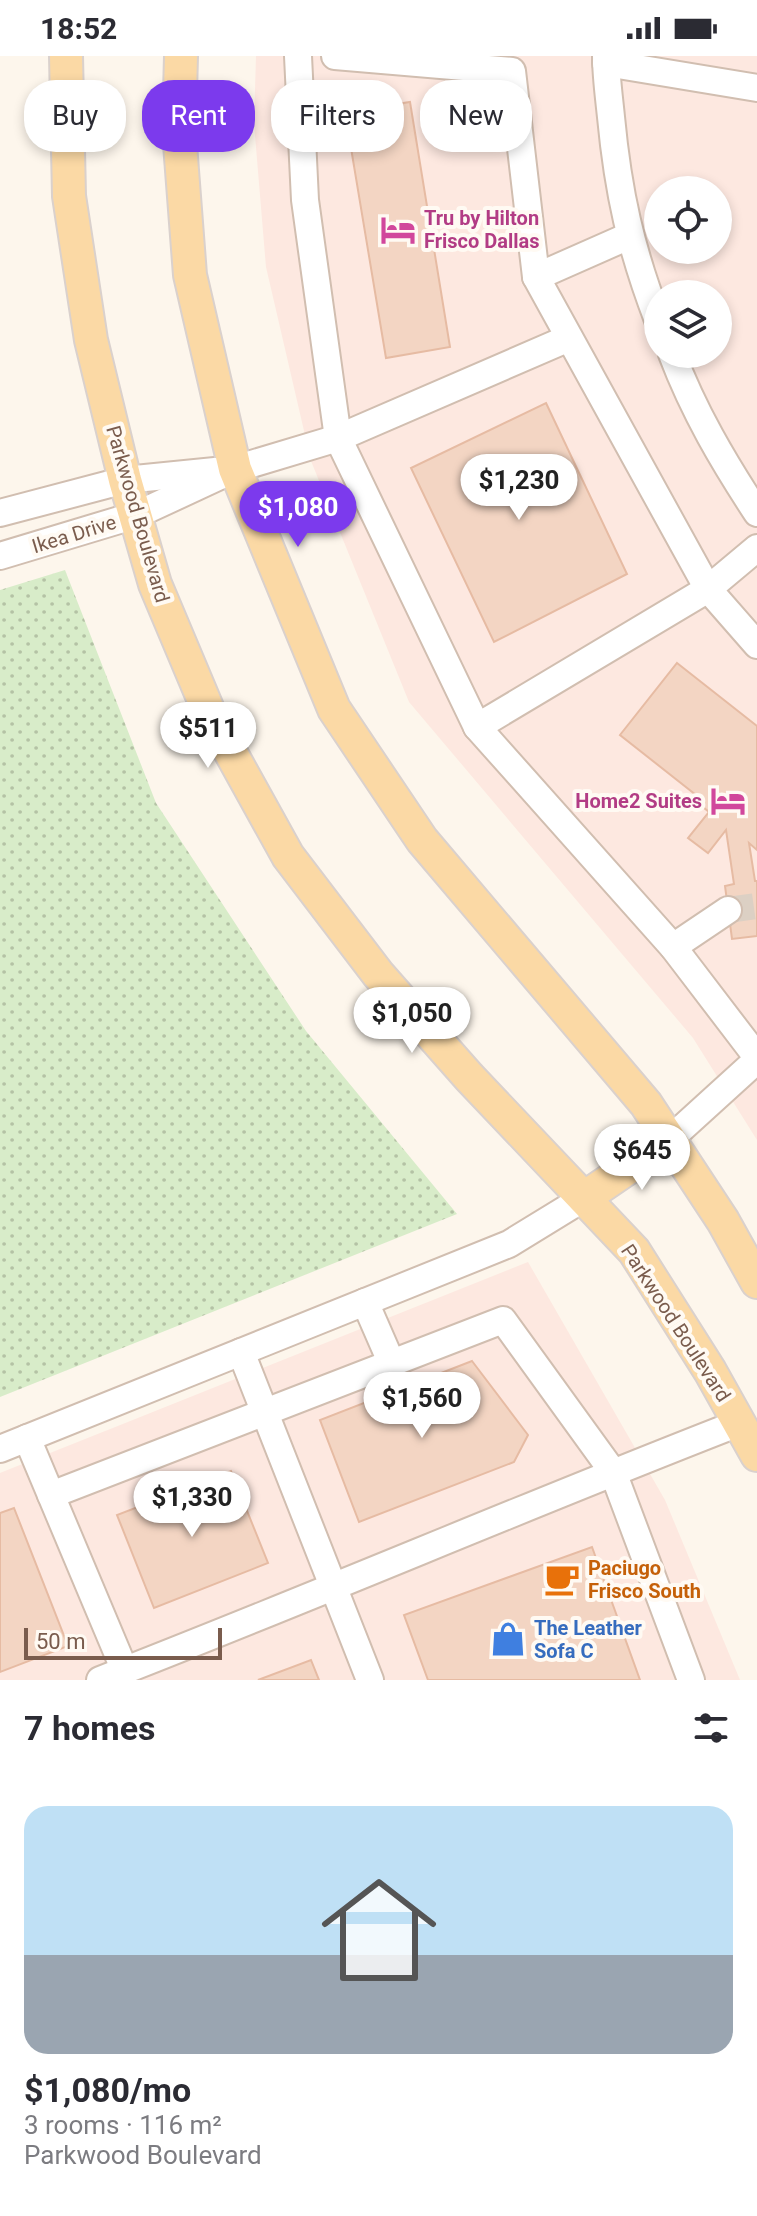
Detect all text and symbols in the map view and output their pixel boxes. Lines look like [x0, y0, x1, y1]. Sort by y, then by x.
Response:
text: 18:52 [40, 11, 117, 46]
chip: Buy [24, 80, 126, 152]
chip: Rent [142, 80, 255, 152]
chip: Filters [271, 80, 404, 152]
chip: New [420, 80, 532, 152]
map controls [644, 176, 732, 368]
button: locate [644, 176, 732, 264]
place label: Tru by Hilton Frisco Dallas [424, 206, 540, 253]
hotel icon: Tru by Hilton Frisco Dallas [379, 211, 417, 249]
button: layers [644, 280, 732, 368]
street label: Parkwood Boulevard [101, 423, 175, 605]
pin: $1,230 [454, 454, 584, 522]
text: $1,230 [479, 465, 559, 495]
pin: $1,080 [233, 481, 363, 549]
text: $1,080 [258, 492, 338, 522]
street label: Ikea Drive [29, 510, 119, 558]
pin: $511 [161, 702, 255, 770]
text: $511 [178, 713, 238, 743]
hotel icon: Home2 Suites [709, 782, 747, 820]
place label: Home2 Suites [575, 789, 702, 813]
pin: $1,050 [347, 987, 477, 1055]
text: $1,050 [372, 998, 452, 1028]
pin: $645 [595, 1124, 689, 1192]
text: $645 [612, 1135, 672, 1165]
street label: Parkwood Boulevard [616, 1240, 736, 1406]
pin: $1,560 [357, 1372, 487, 1440]
text: $1,560 [382, 1383, 462, 1413]
pin: $1,330 [127, 1471, 257, 1539]
text: $1,330 [152, 1482, 232, 1512]
place label: Paciugo Frisco South [588, 1556, 701, 1603]
cafe icon: Paciugo Frisco South [543, 1560, 581, 1598]
place label: The Leather Sofa C [534, 1616, 642, 1663]
shop icon: The Leather Sofa C [489, 1620, 527, 1658]
scale bar [24, 1624, 222, 1660]
text: 50 m [36, 1629, 85, 1654]
icon: filters [689, 1706, 733, 1750]
text: 7 homes [24, 1708, 155, 1748]
icon: home [307, 1858, 451, 2002]
text: $1,080/mo [24, 2070, 191, 2110]
text: 3 rooms · 116 m² [24, 2110, 222, 2140]
text: Parkwood Boulevard [24, 2140, 262, 2170]

